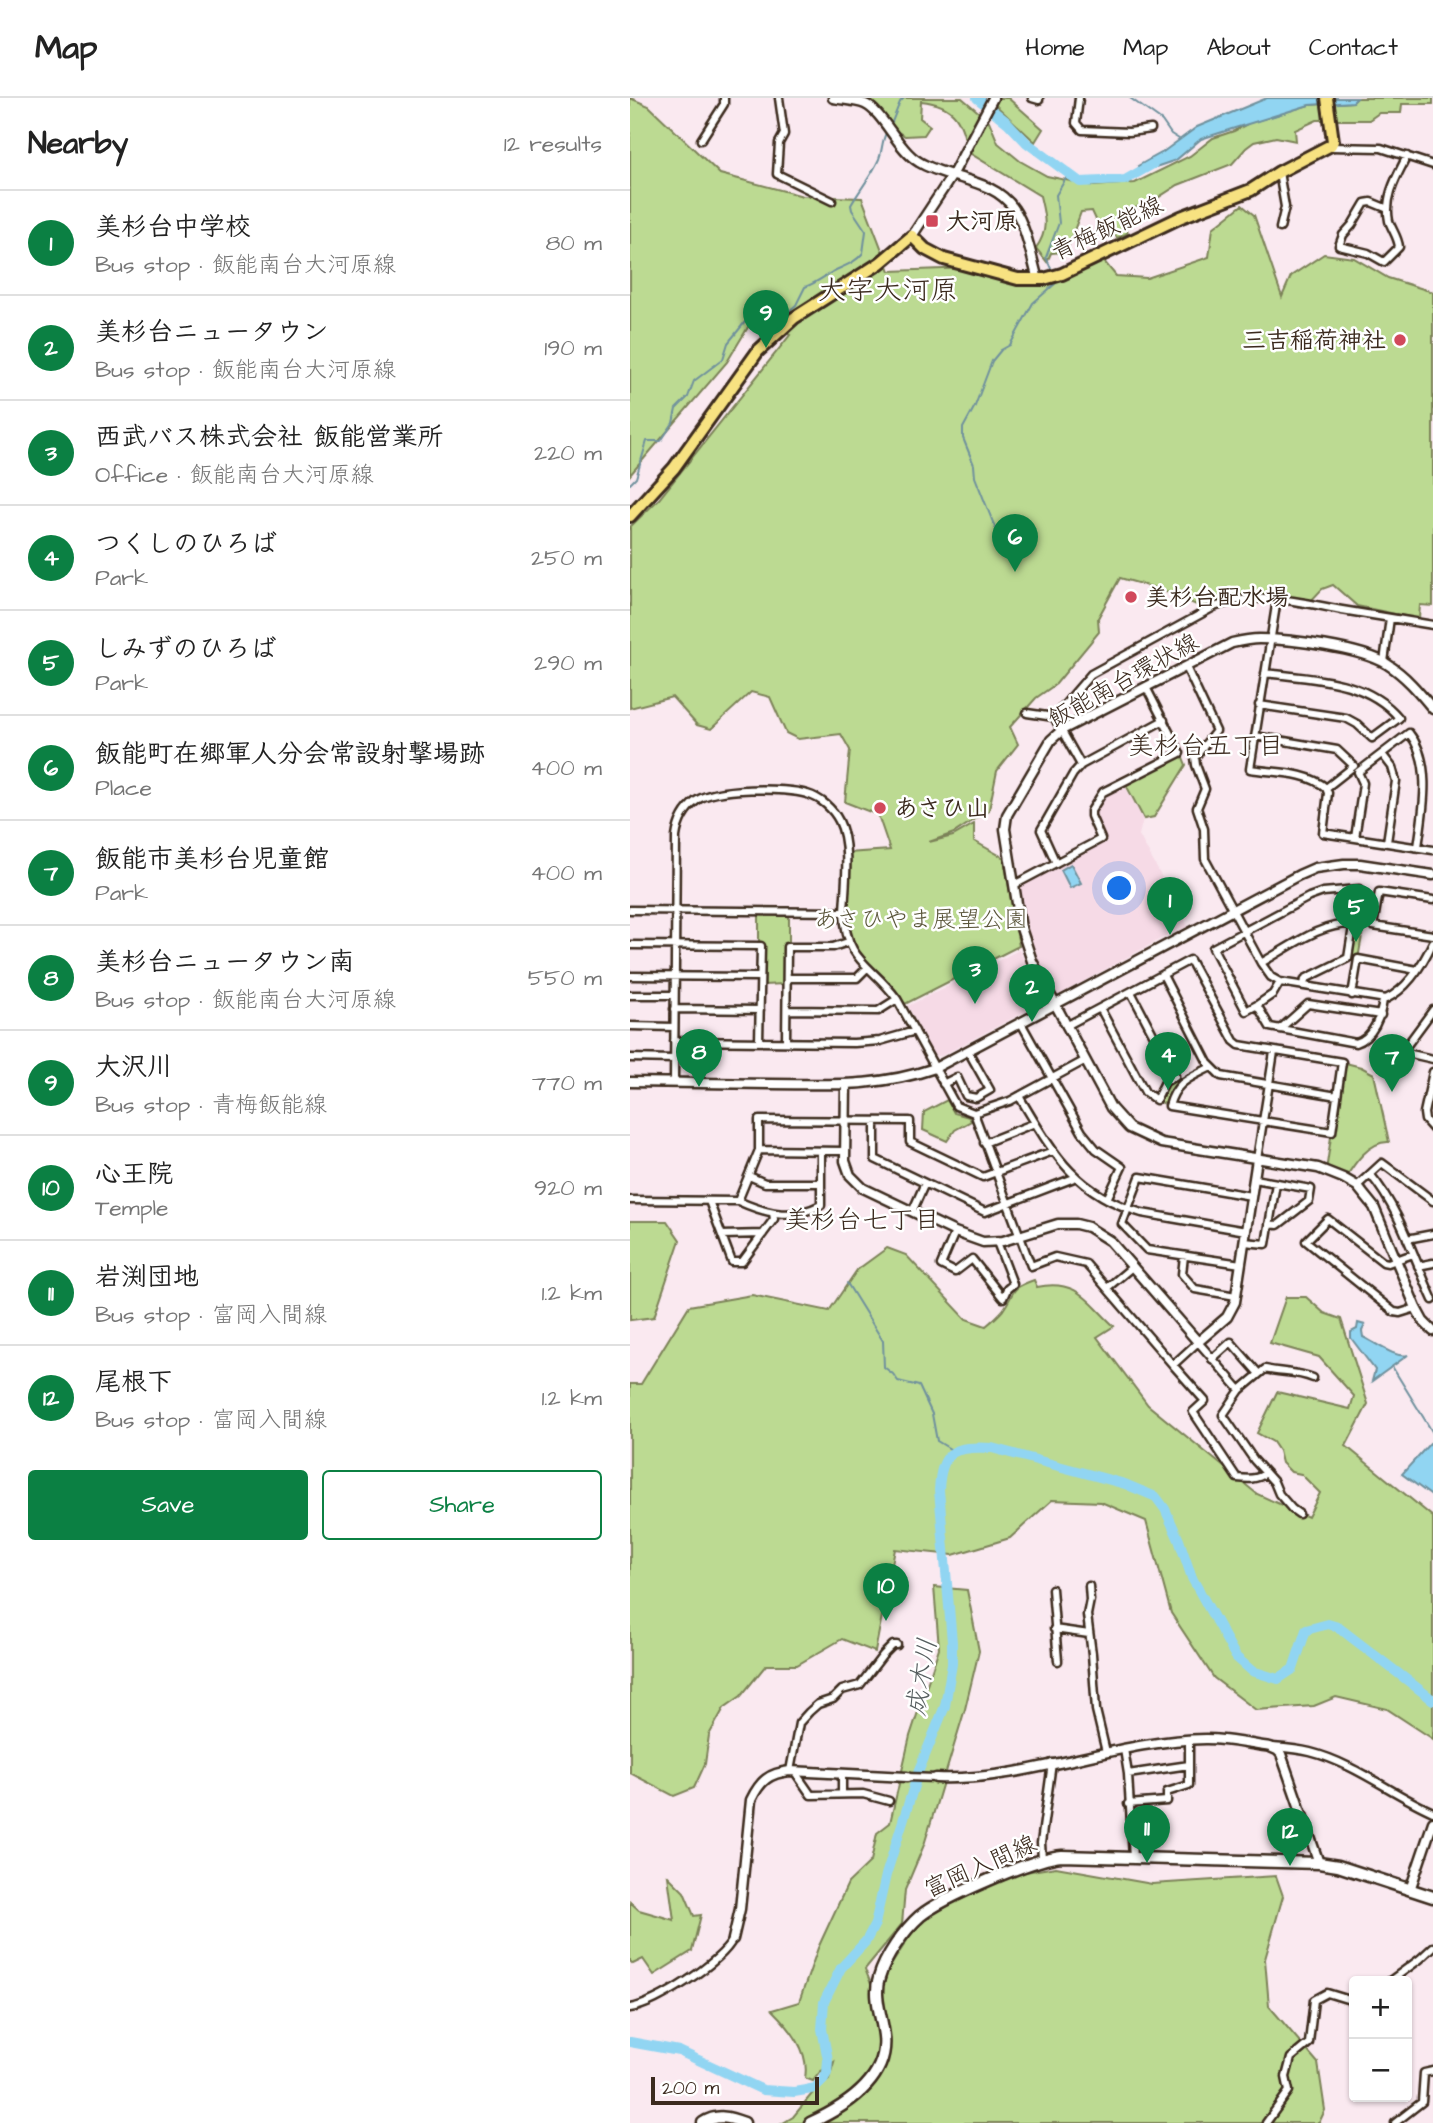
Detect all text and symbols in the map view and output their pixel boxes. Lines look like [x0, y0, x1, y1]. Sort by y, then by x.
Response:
text: Map [35, 25, 97, 71]
text: Home [1025, 31, 1085, 65]
text: Map [1123, 31, 1168, 65]
text: About [1206, 31, 1271, 65]
text: Contact [1309, 31, 1398, 65]
text: Nearby [28, 123, 128, 165]
text: 12 results [504, 128, 602, 160]
street label: 青梅飯能線 [1046, 188, 1169, 270]
place label: 大河原 [946, 205, 1018, 239]
text: 美杉台中学校 [95, 209, 251, 245]
marker: 大河原 [924, 213, 940, 229]
text: 1 [50, 227, 52, 259]
text: 80 m [545, 227, 602, 259]
text: Bus stop · 飯能南台大河原線 [95, 249, 396, 281]
district label: 大字大河原 [818, 271, 958, 310]
pin: 9 [743, 290, 789, 348]
text: 美杉台ニュータウン [95, 314, 328, 350]
place label: 三吉稲荷神社 [1242, 324, 1386, 358]
text: 2 [44, 332, 58, 364]
text: 190 m [544, 332, 602, 364]
marker: 三吉稲荷神社 [1392, 332, 1408, 348]
text: Bus stop · 飯能南台大河原線 [95, 354, 396, 386]
text: 西武バス株式会社 飯能営業所 [95, 419, 443, 455]
text: 3 [45, 437, 57, 469]
text: 220 m [534, 437, 602, 469]
text: Office · 飯能南台大河原線 [95, 459, 374, 491]
pin: 6 [992, 514, 1038, 572]
text: つくしのひろば [95, 526, 277, 562]
text: 4 [43, 542, 59, 574]
text: 250 m [531, 542, 602, 574]
text: Park [95, 562, 148, 594]
place label: 美杉台配水場 [1145, 581, 1289, 615]
marker: 美杉台配水場 [1123, 589, 1139, 605]
street label: 飯能南台環状線 [1042, 625, 1205, 736]
text: しみずのひろば [95, 631, 276, 667]
text: 5 [43, 647, 59, 679]
text: 290 m [534, 647, 602, 679]
text: Park [95, 667, 148, 699]
district label: 美杉台五丁目 [1128, 728, 1284, 764]
text: 飯能町在郷軍人分会常設射撃場跡 [95, 736, 485, 772]
text: 6 [44, 752, 58, 784]
text: 400 m [530, 752, 602, 784]
text: Place [95, 772, 152, 804]
place label: あさひ山 [894, 792, 989, 826]
marker: あさひ山 [872, 800, 888, 816]
text: 飯能市美杉台児童館 [95, 841, 329, 877]
text: 7 [44, 857, 58, 889]
text: 400 m [530, 857, 602, 889]
your location [1102, 871, 1136, 905]
text: Park [95, 877, 148, 909]
pin: 1 [1147, 877, 1193, 935]
pin: 5 [1333, 884, 1379, 942]
park label: あさひやま展望公園 [814, 903, 1028, 937]
text: 美杉台ニュータウン南 [95, 944, 354, 980]
pin: 3 [952, 946, 998, 1004]
text: 8 [44, 962, 58, 994]
text: 550 m [528, 962, 602, 994]
pin: 2 [1009, 964, 1055, 1022]
text: Bus stop · 飯能南台大河原線 [95, 984, 396, 1016]
pin: 8 [676, 1029, 722, 1087]
pin: 4 [1145, 1032, 1191, 1090]
pin: 7 [1369, 1034, 1415, 1092]
text: 大沢川 [95, 1049, 173, 1085]
text: 9 [44, 1067, 58, 1099]
text: 770 m [532, 1067, 602, 1099]
text: Bus stop · 青梅飯能線 [95, 1089, 327, 1121]
text: 心王院 [95, 1156, 173, 1192]
text: 10 [42, 1172, 60, 1204]
text: 920 m [534, 1172, 602, 1204]
text: Temple [95, 1192, 169, 1224]
district label: 美杉台七丁目 [784, 1202, 940, 1238]
text: 岩渕団地 [95, 1259, 199, 1295]
text: 11 [48, 1277, 54, 1309]
text: 1.2 km [541, 1277, 602, 1309]
text: Bus stop · 富岡入間線 [95, 1299, 327, 1331]
text: 尾根下 [95, 1364, 173, 1400]
text: 12 [43, 1382, 59, 1414]
text: 1.2 km [541, 1382, 602, 1414]
text: Bus stop · 富岡入間線 [95, 1404, 327, 1436]
button: Save [28, 1470, 308, 1540]
button: Share [322, 1470, 602, 1540]
pin: 10 [863, 1563, 909, 1621]
water label: 成木川 [898, 1636, 946, 1718]
pin: 11 [1124, 1805, 1170, 1863]
pin: 12 [1267, 1808, 1313, 1866]
street label: 富岡入間線 [919, 1827, 1042, 1907]
map controls [1349, 1976, 1412, 2102]
button: + [1349, 1976, 1412, 2039]
button: − [1349, 2039, 1412, 2102]
scale bar [651, 2074, 819, 2106]
text: 200 m [662, 2075, 719, 2102]

